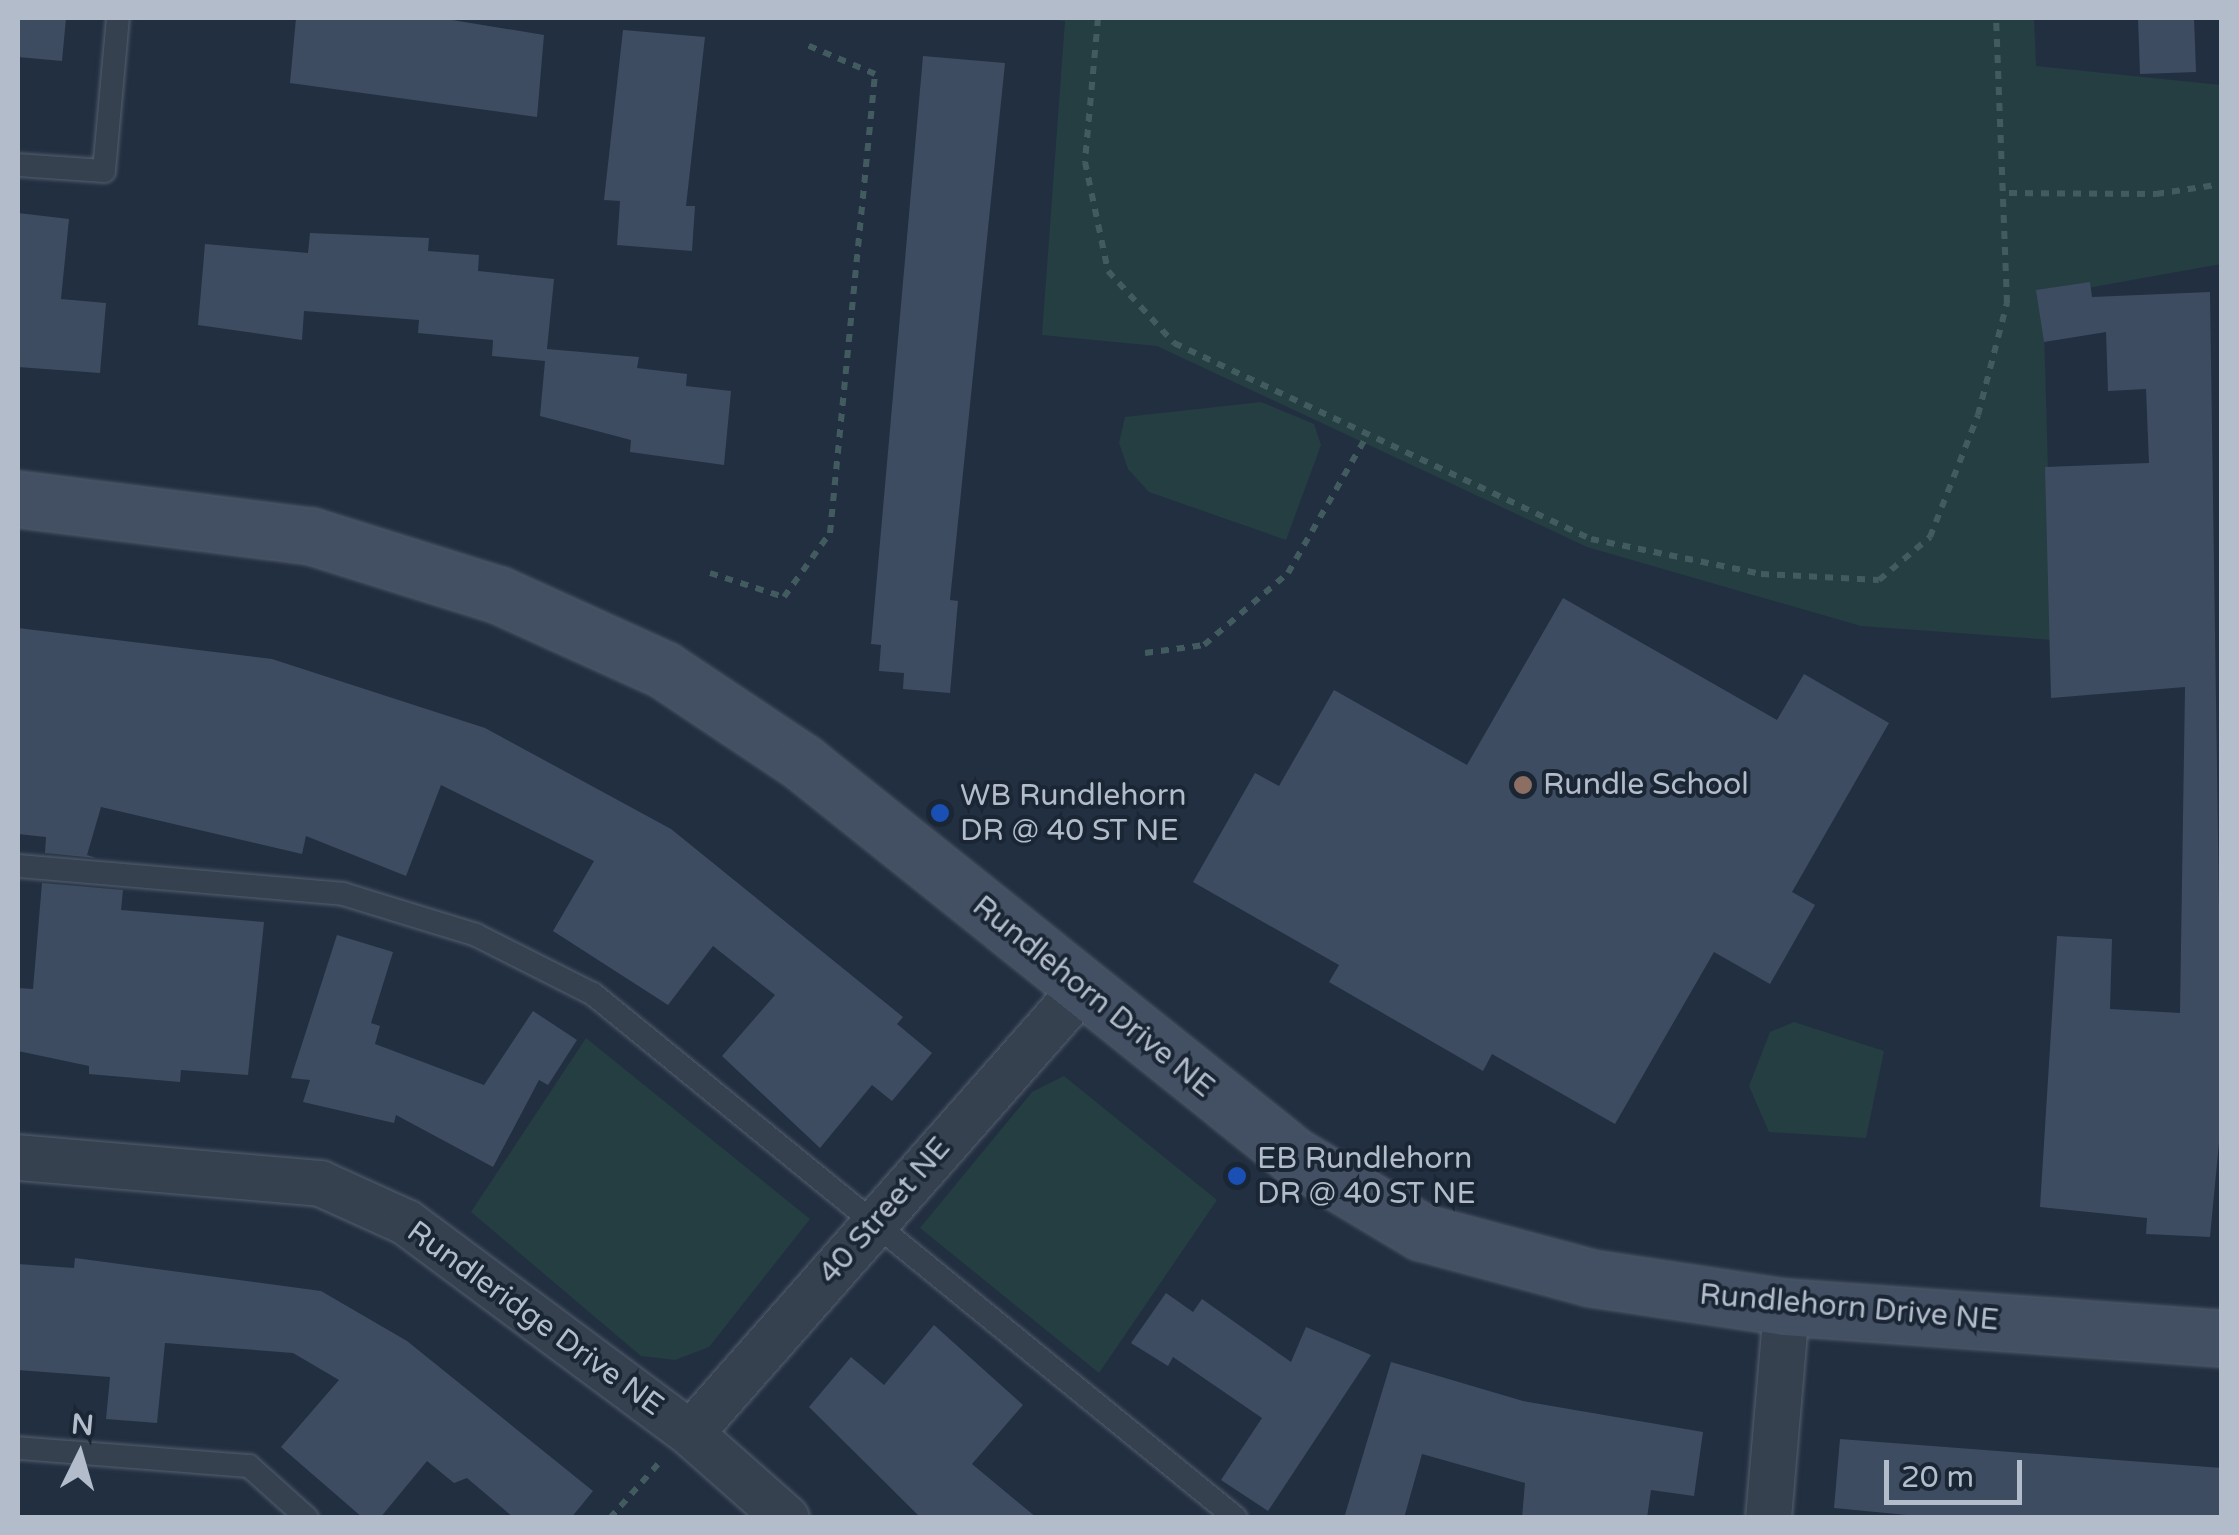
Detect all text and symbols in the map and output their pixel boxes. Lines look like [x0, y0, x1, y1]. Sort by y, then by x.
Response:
place label: Rundle School [1543, 767, 1749, 803]
marker: Rundle School [1512, 774, 1534, 796]
place label: WB Rundlehorn DR @ 40 ST NE [960, 778, 1186, 848]
marker: WB Rundlehorn DR @ 40 ST NE [929, 802, 951, 824]
street label: Rundlehorn Drive NE [965, 889, 1221, 1105]
street label: 40 Street NE [812, 1130, 958, 1292]
place label: EB Rundlehorn DR @ 40 ST NE [1257, 1141, 1476, 1212]
marker: EB Rundlehorn DR @ 40 ST NE [1226, 1165, 1248, 1187]
street label: Rundleridge Drive NE [400, 1214, 670, 1424]
street label: Rundlehorn Drive NE [1698, 1277, 2000, 1339]
north arrow [30, 1405, 130, 1505]
text: N [70, 1407, 95, 1443]
scale bar [1889, 1440, 2026, 1502]
text: 20 m [1901, 1459, 1974, 1496]

